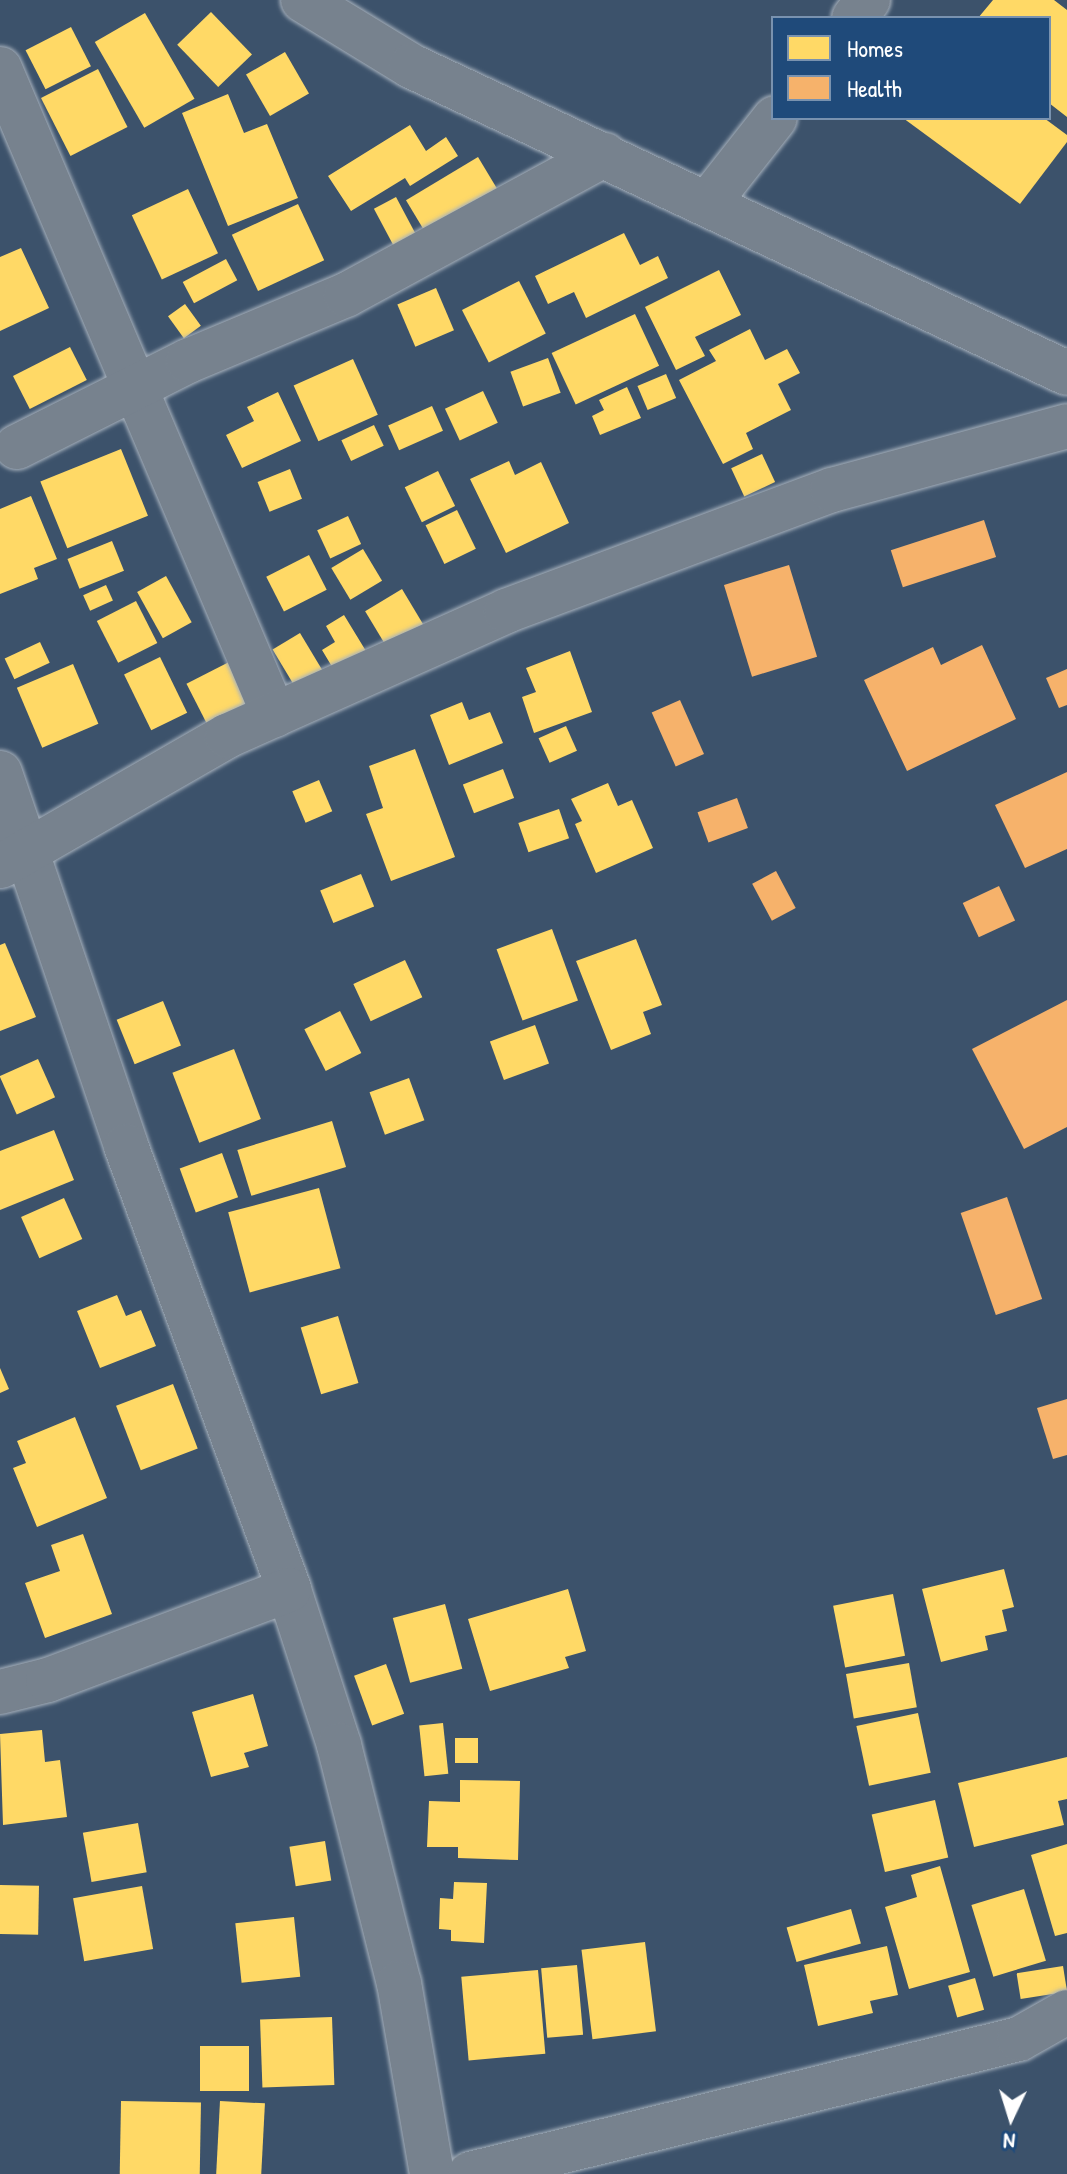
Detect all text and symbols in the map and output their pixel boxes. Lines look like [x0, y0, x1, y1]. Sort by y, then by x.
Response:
legend [771, 16, 1051, 120]
text: Homes [847, 32, 903, 64]
text: Health [847, 72, 902, 104]
north arrow [971, 2078, 1051, 2158]
text: N [1002, 2127, 1016, 2157]

